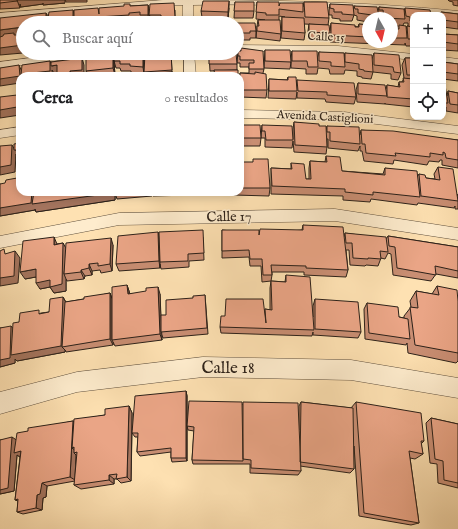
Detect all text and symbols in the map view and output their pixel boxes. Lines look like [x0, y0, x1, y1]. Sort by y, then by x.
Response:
north arrow [362, 12, 398, 48]
map controls [410, 12, 446, 120]
button: + [410, 12, 446, 48]
search box [16, 16, 244, 60]
icon: search [30, 27, 52, 49]
text: Buscar aquí [62, 29, 132, 48]
street label: Calle 15 [307, 29, 346, 45]
button: − [410, 48, 446, 84]
button: locate [410, 84, 446, 120]
text: Cerca [32, 88, 73, 109]
text: 0 resultados [165, 90, 228, 107]
street label: Avenida Castiglioni [275, 107, 374, 127]
street label: Calle 17 [206, 208, 252, 226]
street label: Calle 18 [201, 358, 255, 379]

